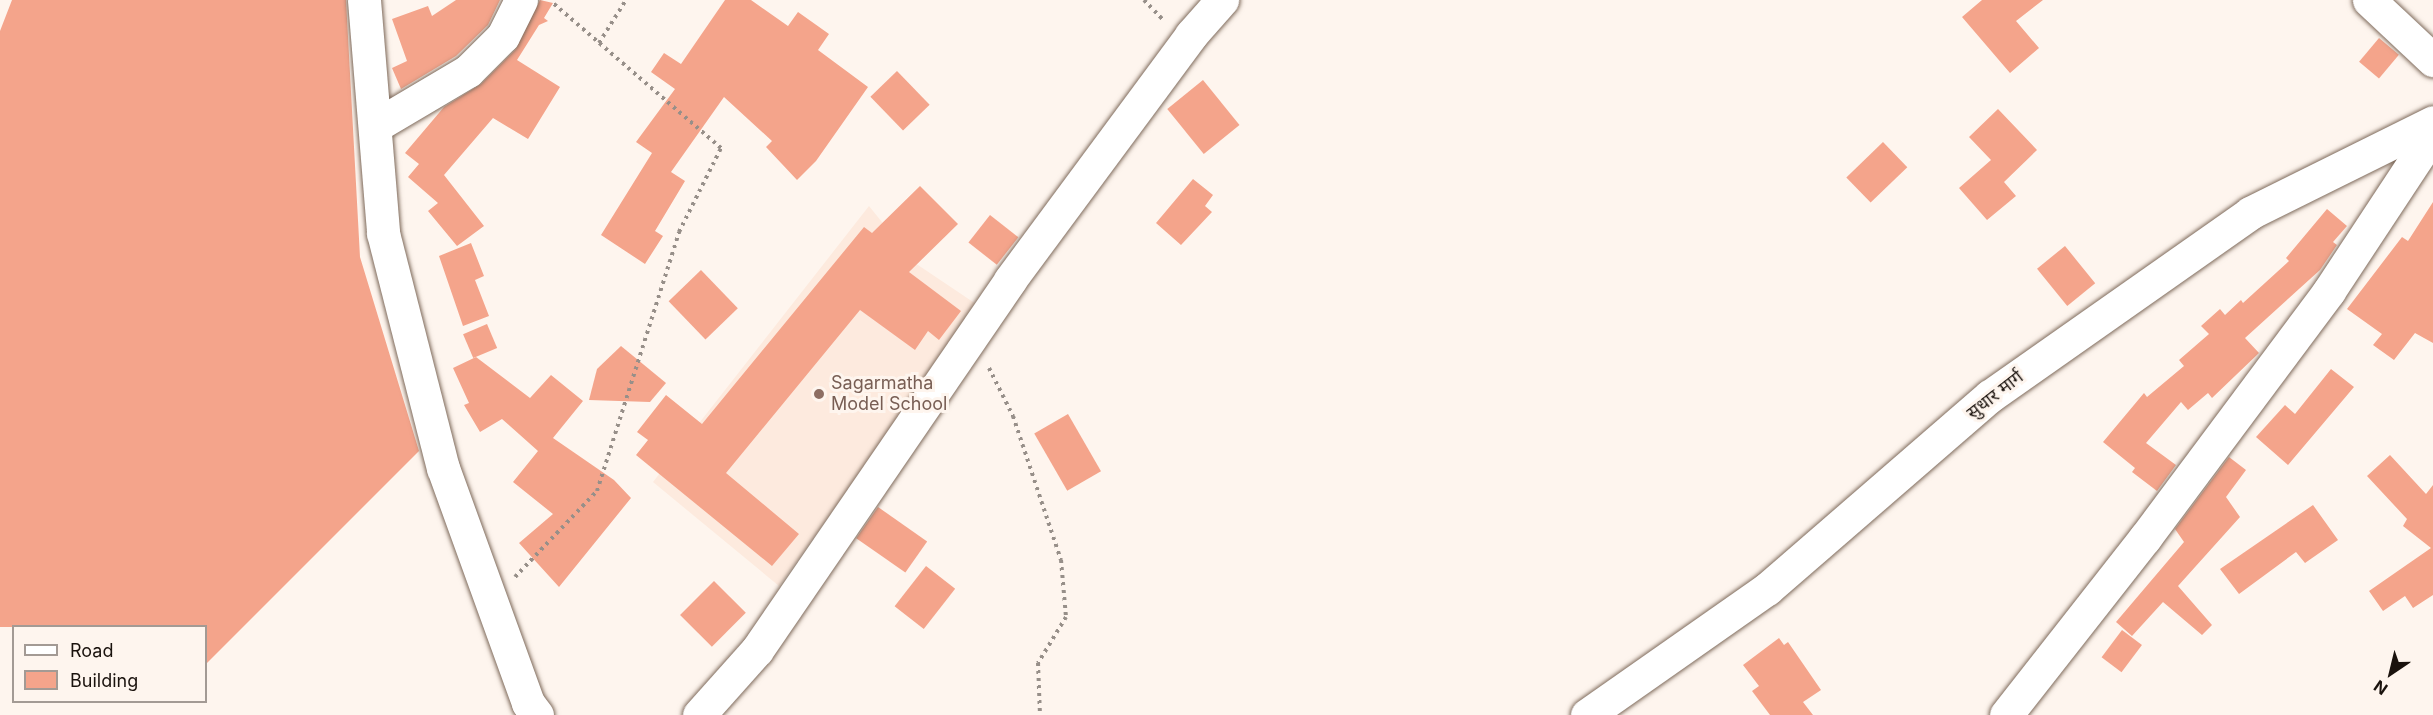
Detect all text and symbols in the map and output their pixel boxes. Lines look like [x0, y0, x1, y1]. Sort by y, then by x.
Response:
street label: सुधार मार्ग [1962, 366, 2028, 424]
place label: Sagarmatha Model School [831, 373, 947, 416]
marker: Sagarmatha Model School [812, 387, 826, 401]
legend [12, 625, 207, 703]
text: Road [70, 640, 113, 661]
north arrow [2361, 643, 2421, 703]
text: Building [70, 670, 138, 691]
text: N [2370, 676, 2391, 699]

